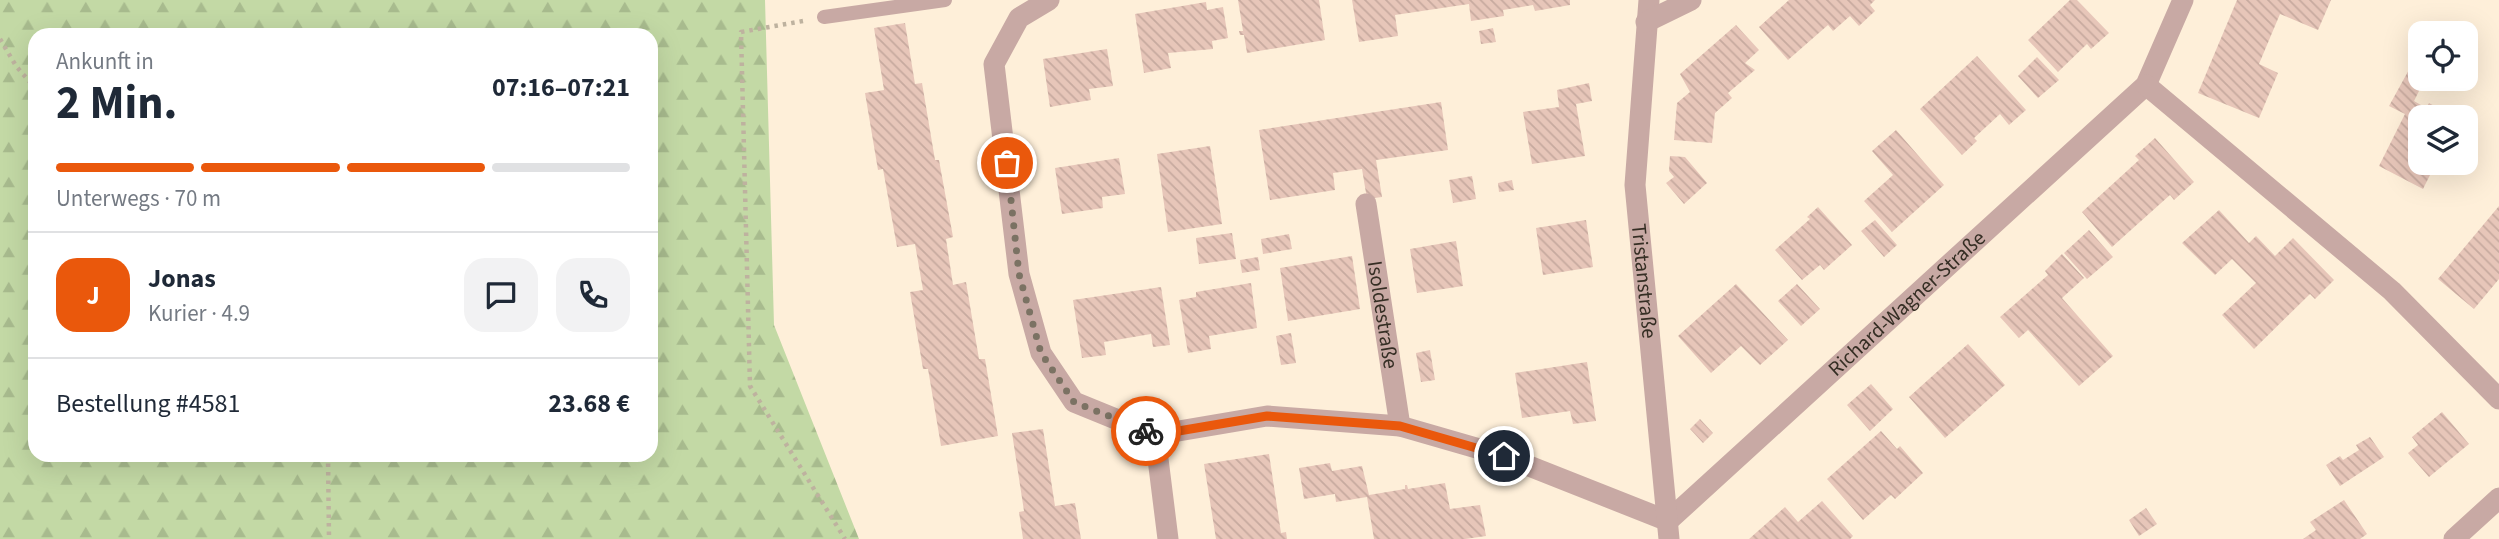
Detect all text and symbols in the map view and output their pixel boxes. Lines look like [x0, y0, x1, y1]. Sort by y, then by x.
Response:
map controls [2408, 21, 2478, 175]
button: locate [2408, 21, 2478, 91]
text: Ankunft in [56, 45, 154, 78]
text: 07:16–07:21 [492, 69, 630, 106]
text: 2 Min. [56, 71, 177, 136]
button: layers [2408, 105, 2478, 175]
pin [977, 133, 1037, 193]
icon: bag [988, 144, 1026, 182]
text: Unterwegs · 70 m [56, 182, 221, 215]
street label: Tristanstraße [1624, 222, 1665, 340]
street label: Richard-Wagner-Straße [1821, 224, 1992, 383]
button: chat [464, 258, 538, 332]
button: phone [556, 258, 630, 332]
street label: Isoldestraße [1360, 259, 1406, 371]
text: Jonas [148, 260, 216, 297]
text: J [86, 277, 100, 314]
text: Kurier · 4.9 [148, 297, 250, 330]
text: Bestellung #4581 [56, 385, 240, 422]
text: 23.68 € [548, 385, 630, 422]
courier [1111, 396, 1181, 466]
icon: bike [1127, 412, 1165, 450]
pin [1474, 426, 1534, 486]
icon: home [1485, 437, 1523, 475]

